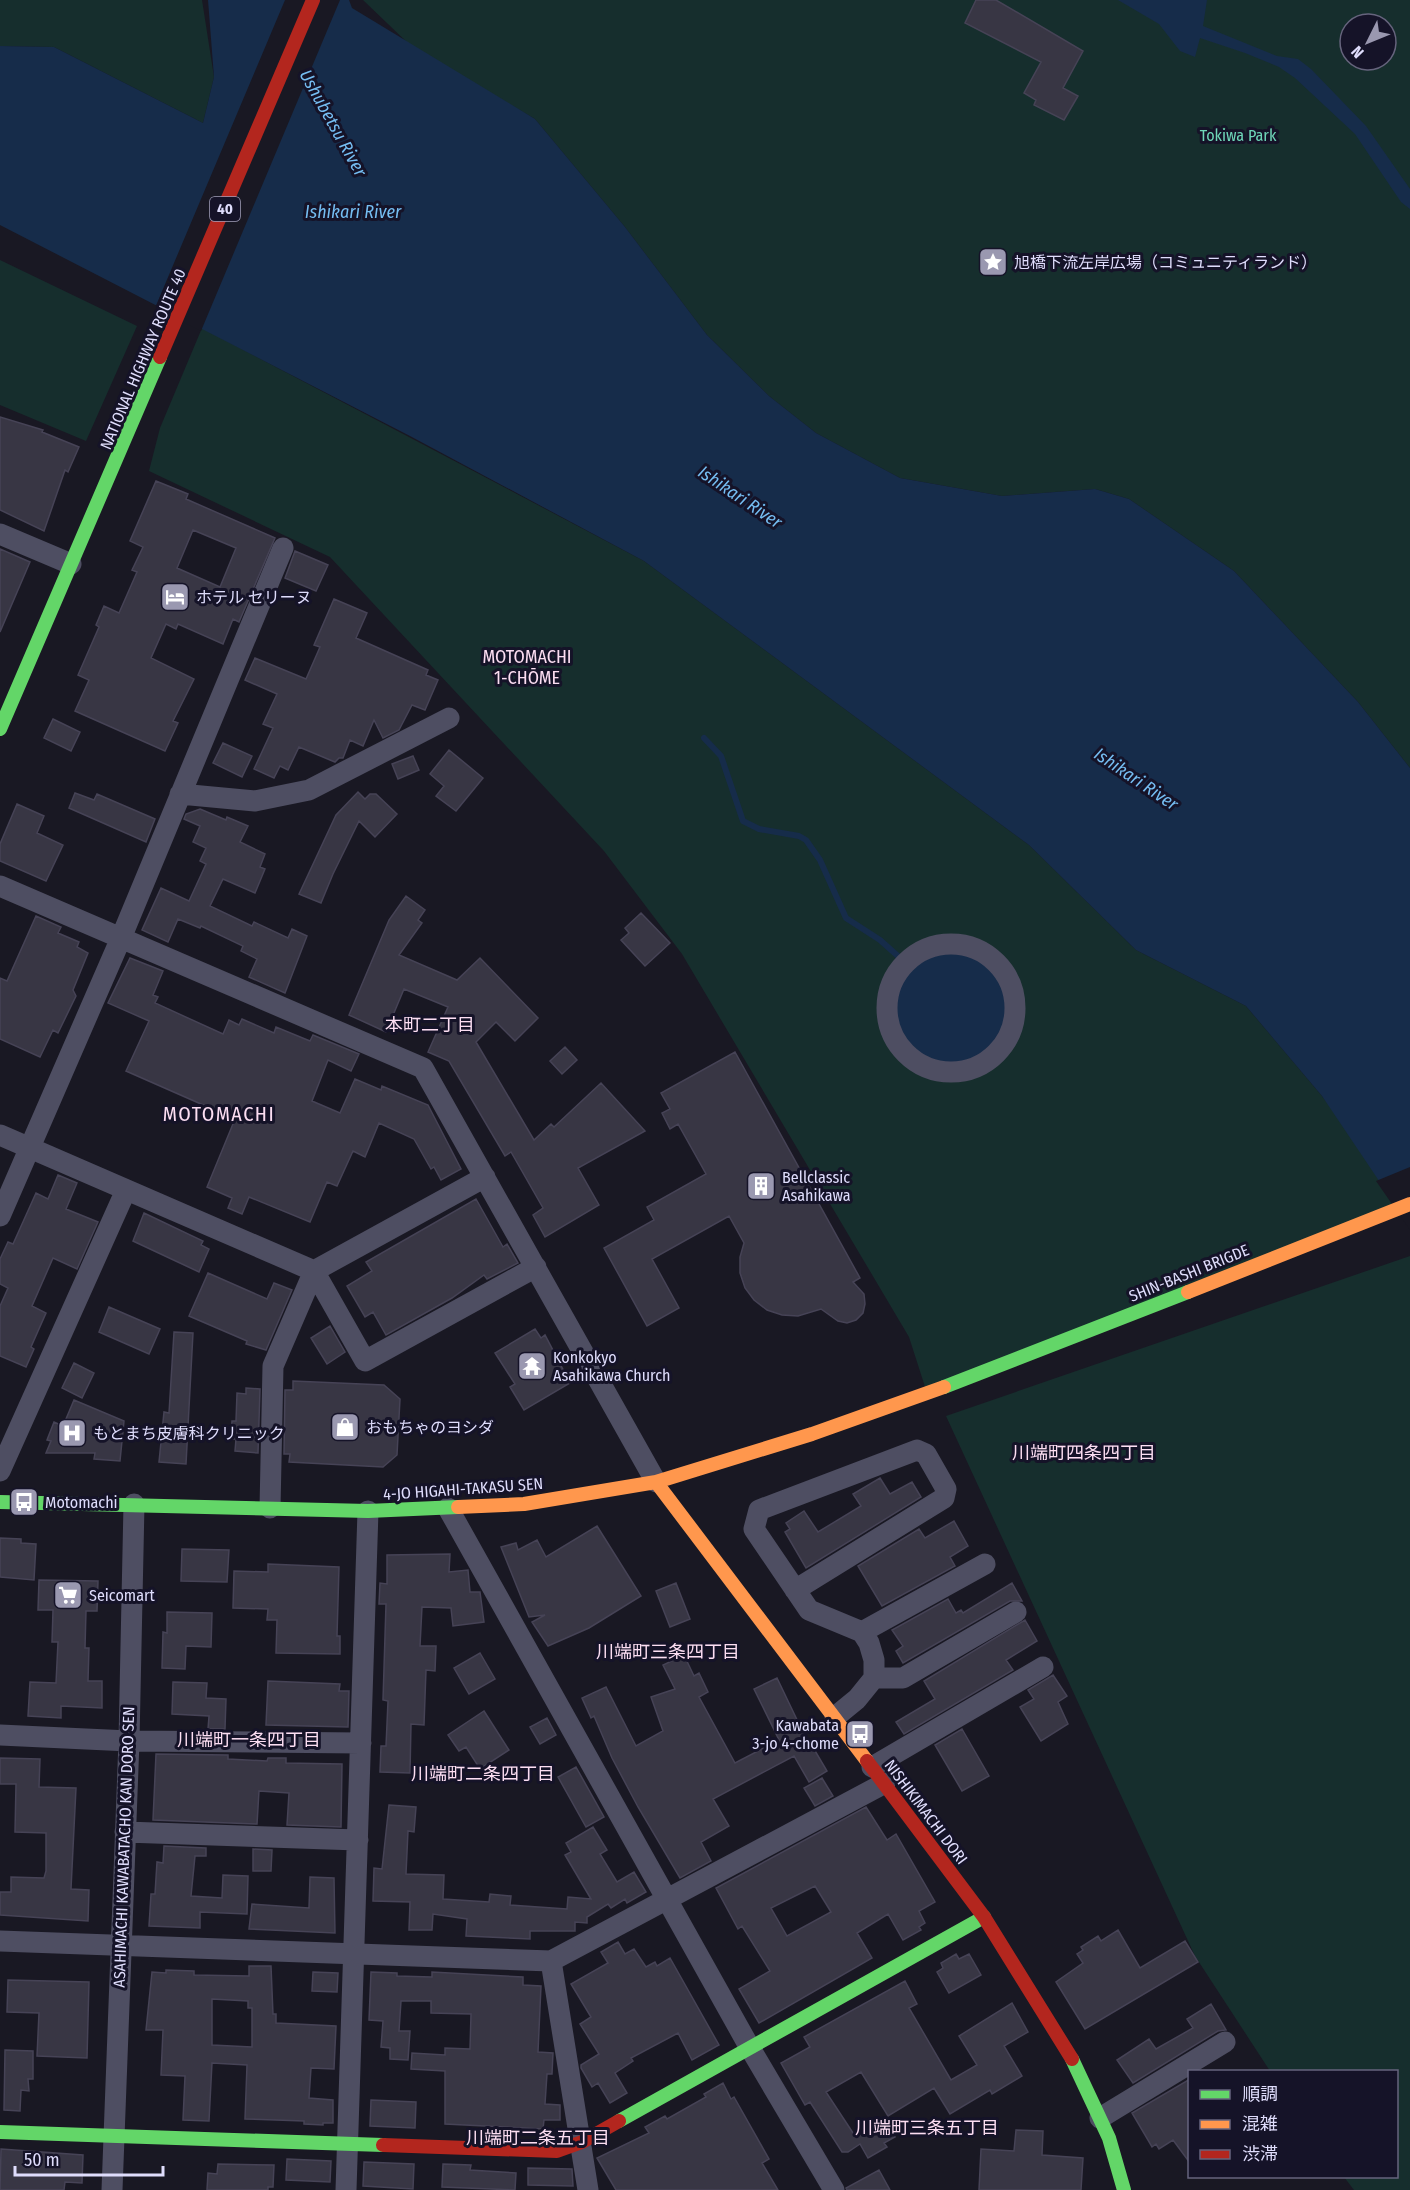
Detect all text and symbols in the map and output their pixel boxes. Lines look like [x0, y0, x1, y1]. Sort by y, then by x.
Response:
north arrow [1338, 12, 1398, 72]
text: N [1347, 42, 1368, 62]
water label: Ushubetsu River [295, 66, 372, 181]
park label: Tokiwa Park [1200, 126, 1277, 145]
road number: 40 [210, 197, 240, 221]
water label: Ishikari River [305, 201, 402, 223]
place icon: 旭橋下流左岸広場（コミュニティランド） [977, 246, 1009, 278]
place label: 旭橋下流左岸広場（コミュニティランド） [1014, 253, 1317, 272]
street label: NATIONAL HIGHWAY ROUTE 40 [96, 266, 190, 452]
water label: Ishikari River [694, 461, 787, 534]
hotel icon: ホテル セリーヌ [159, 581, 191, 613]
place label: ホテル セリーヌ [196, 588, 312, 607]
district label: MOTOMACHI 1-CHŌME [482, 646, 572, 689]
water label: Ishikari River [1090, 743, 1183, 816]
district label: 本町二丁目 [385, 1014, 475, 1036]
district label: MOTOMACHI [163, 1102, 275, 1126]
place label: Bellclassic Asahikawa [782, 1168, 851, 1205]
building icon: Bellclassic Asahikawa [745, 1170, 777, 1202]
street label: SHIN-BASHI BRIGDE [1126, 1240, 1252, 1306]
place label: Konkokyo Asahikawa Church [553, 1348, 670, 1385]
temple icon: Konkokyo Asahikawa Church [516, 1350, 548, 1382]
shop icon: おもちゃのヨシダ [329, 1411, 361, 1443]
hospital icon: もとまち皮膚科クリニック [56, 1417, 88, 1449]
place label: おもちゃのヨシダ [366, 1418, 494, 1437]
place label: もとまち皮膚科クリニック [93, 1424, 285, 1443]
district label: 川端町四条四丁目 [1012, 1442, 1156, 1464]
street label: 4-JO HIGAHI-TAKASU SEN [382, 1474, 544, 1504]
bus stop icon: Motomachi [8, 1486, 40, 1518]
place label: Motomachi [45, 1493, 118, 1512]
supermarket icon: Seicomart [52, 1579, 84, 1611]
place label: Seicomart [89, 1586, 156, 1605]
district label: 川端町三条四丁目 [596, 1641, 740, 1663]
street label: ASAHIMACHI KAWABATACHO KAN DORO SEN [110, 1706, 138, 1988]
place label: Kawabata 3-jo 4-chome [752, 1716, 839, 1753]
bus stop icon: Kawabata 3-jo 4-chome [844, 1718, 876, 1750]
district label: 川端町一条四丁目 [177, 1729, 321, 1751]
street label: NISHIKIMACHI DORI [880, 1756, 972, 1868]
district label: 川端町二条四丁目 [411, 1763, 555, 1785]
legend [1188, 2070, 1398, 2178]
text: 順調 [1242, 2083, 1278, 2105]
text: 混雑 [1242, 2113, 1278, 2135]
district label: 川端町三条五丁目 [855, 2117, 999, 2139]
district label: 川端町二条五丁目 [466, 2127, 610, 2149]
scale bar [15, 2139, 164, 2177]
text: 渋滞 [1242, 2143, 1278, 2165]
text: 50 m [24, 2149, 60, 2171]

